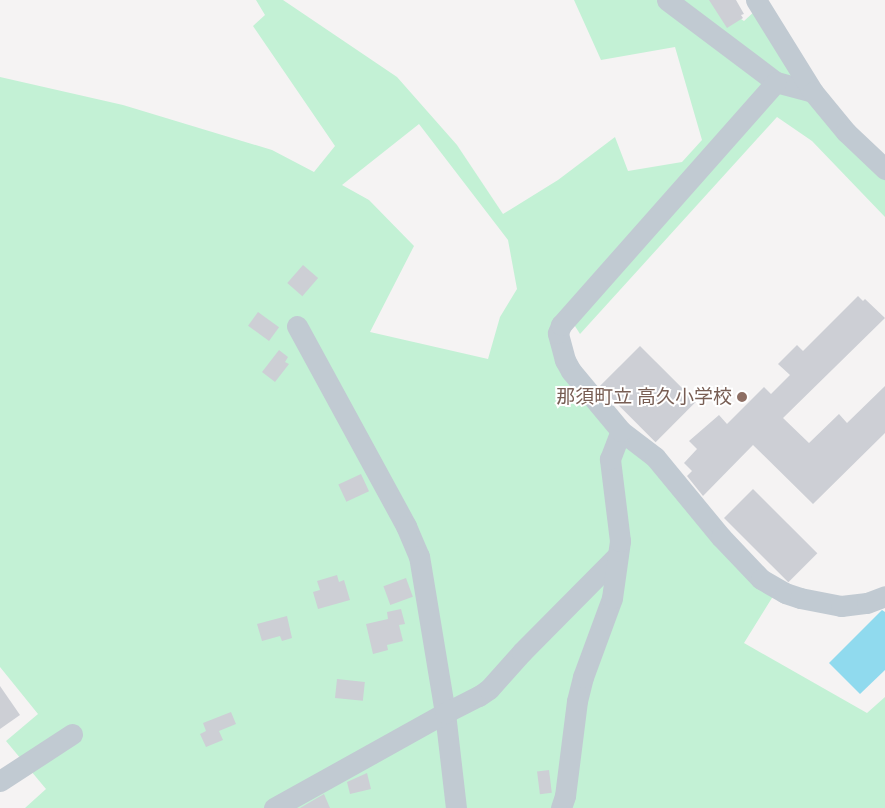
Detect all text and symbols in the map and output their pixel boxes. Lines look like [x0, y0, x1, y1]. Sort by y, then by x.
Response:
place label: 那須町立 高久小学校 [556, 386, 732, 408]
marker: 那須町立 高久小学校 [736, 391, 748, 403]

